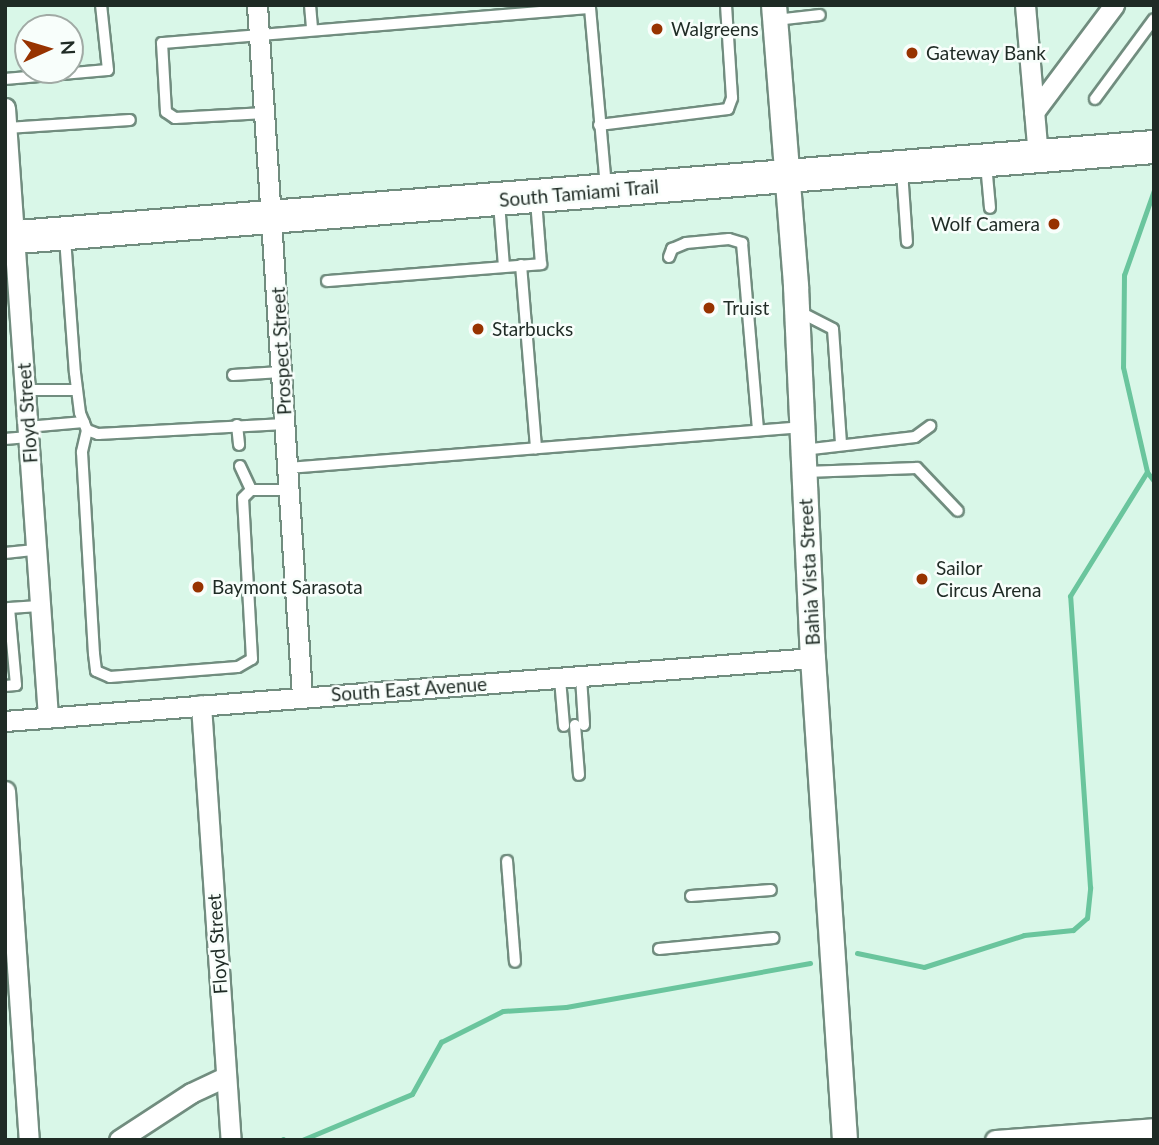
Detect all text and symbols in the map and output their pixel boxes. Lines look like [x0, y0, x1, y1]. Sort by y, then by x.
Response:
north arrow [14, 14, 84, 84]
place label: Walgreens [671, 18, 759, 40]
marker: Walgreens [649, 21, 665, 37]
text: N [56, 40, 80, 56]
place label: Gateway Bank [926, 42, 1046, 64]
marker: Gateway Bank [904, 45, 920, 61]
street label: South Tamiami Trail [498, 175, 660, 211]
place label: Wolf Camera [931, 213, 1040, 235]
marker: Wolf Camera [1046, 216, 1062, 232]
street label: Prospect Street [266, 286, 296, 416]
place label: Truist [723, 297, 769, 319]
marker: Truist [701, 300, 717, 316]
place label: Starbucks [492, 318, 573, 340]
marker: Starbucks [470, 321, 486, 337]
street label: Floyd Street [12, 362, 42, 464]
street label: Bahia Vista Street [794, 498, 824, 646]
place label: Sailor Circus Arena [936, 557, 1042, 601]
marker: Sailor Circus Arena [914, 571, 930, 587]
place label: Baymont Sarasota [212, 576, 363, 598]
marker: Baymont Sarasota [190, 579, 206, 595]
street label: South East Avenue [330, 672, 488, 706]
street label: Floyd Street [202, 893, 232, 995]

